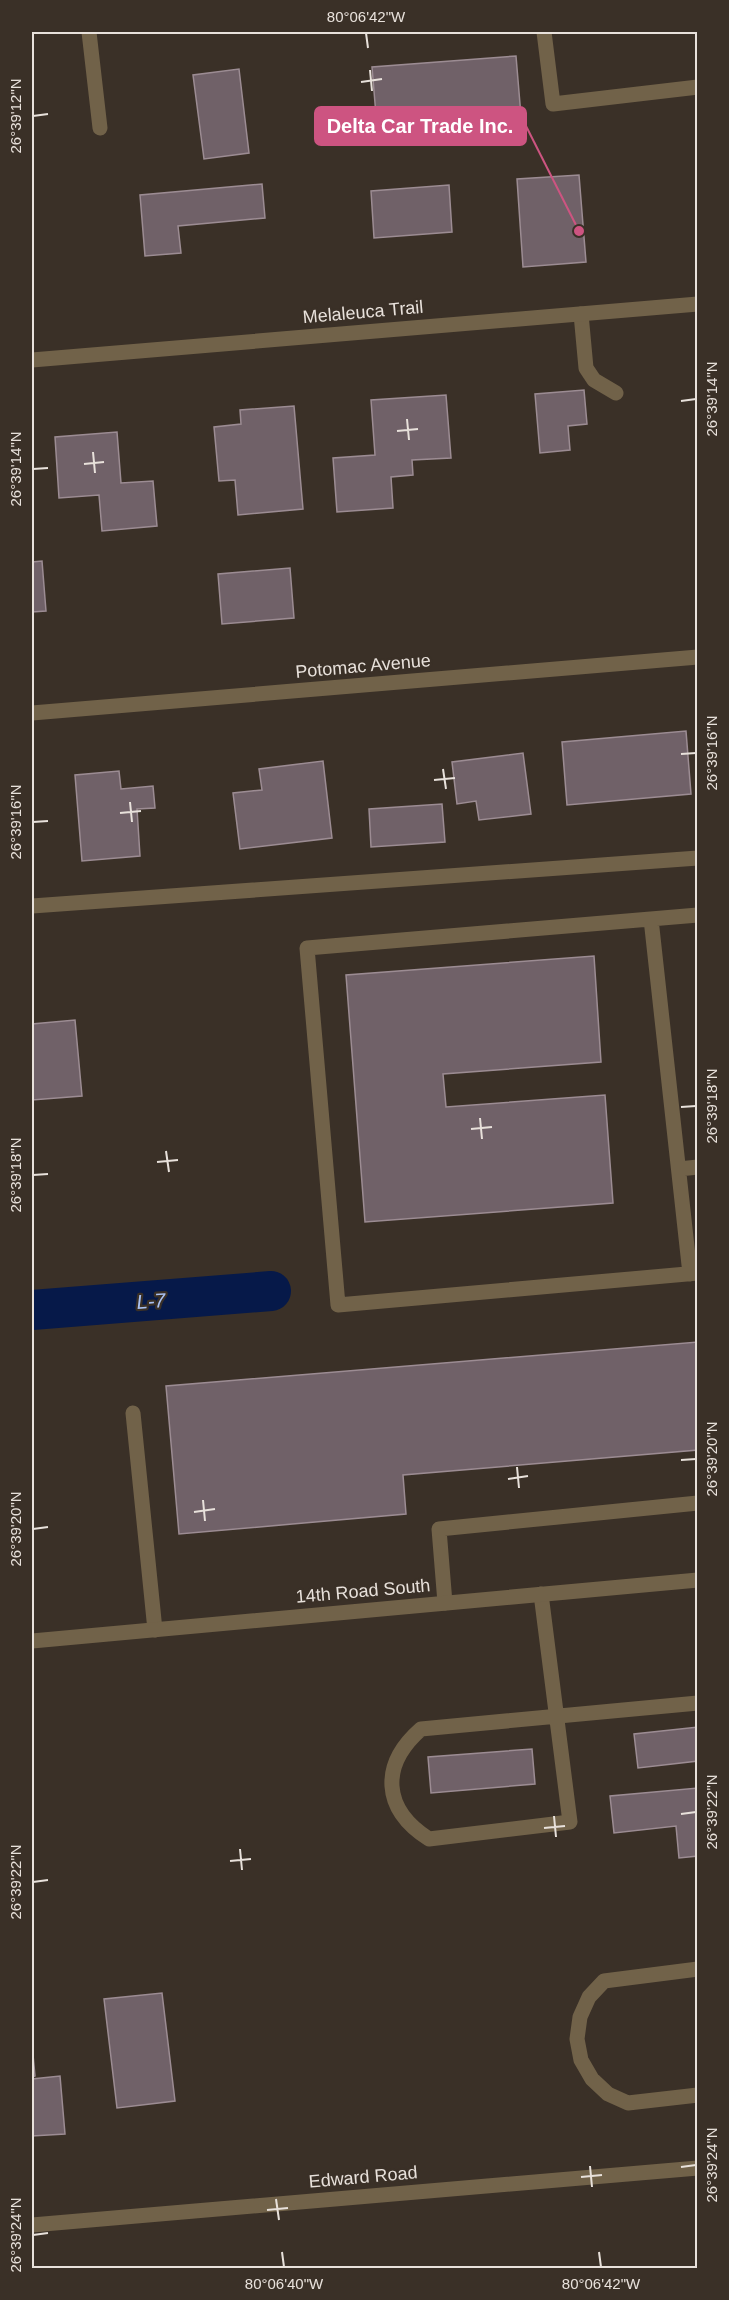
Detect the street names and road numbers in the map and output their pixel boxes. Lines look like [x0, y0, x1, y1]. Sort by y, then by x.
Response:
street label: Melaleuca Trail [302, 297, 424, 327]
street label: Potomac Avenue [295, 650, 431, 682]
street label: 14th Road South [295, 1575, 431, 1607]
street label: Edward Road [308, 2162, 418, 2192]

